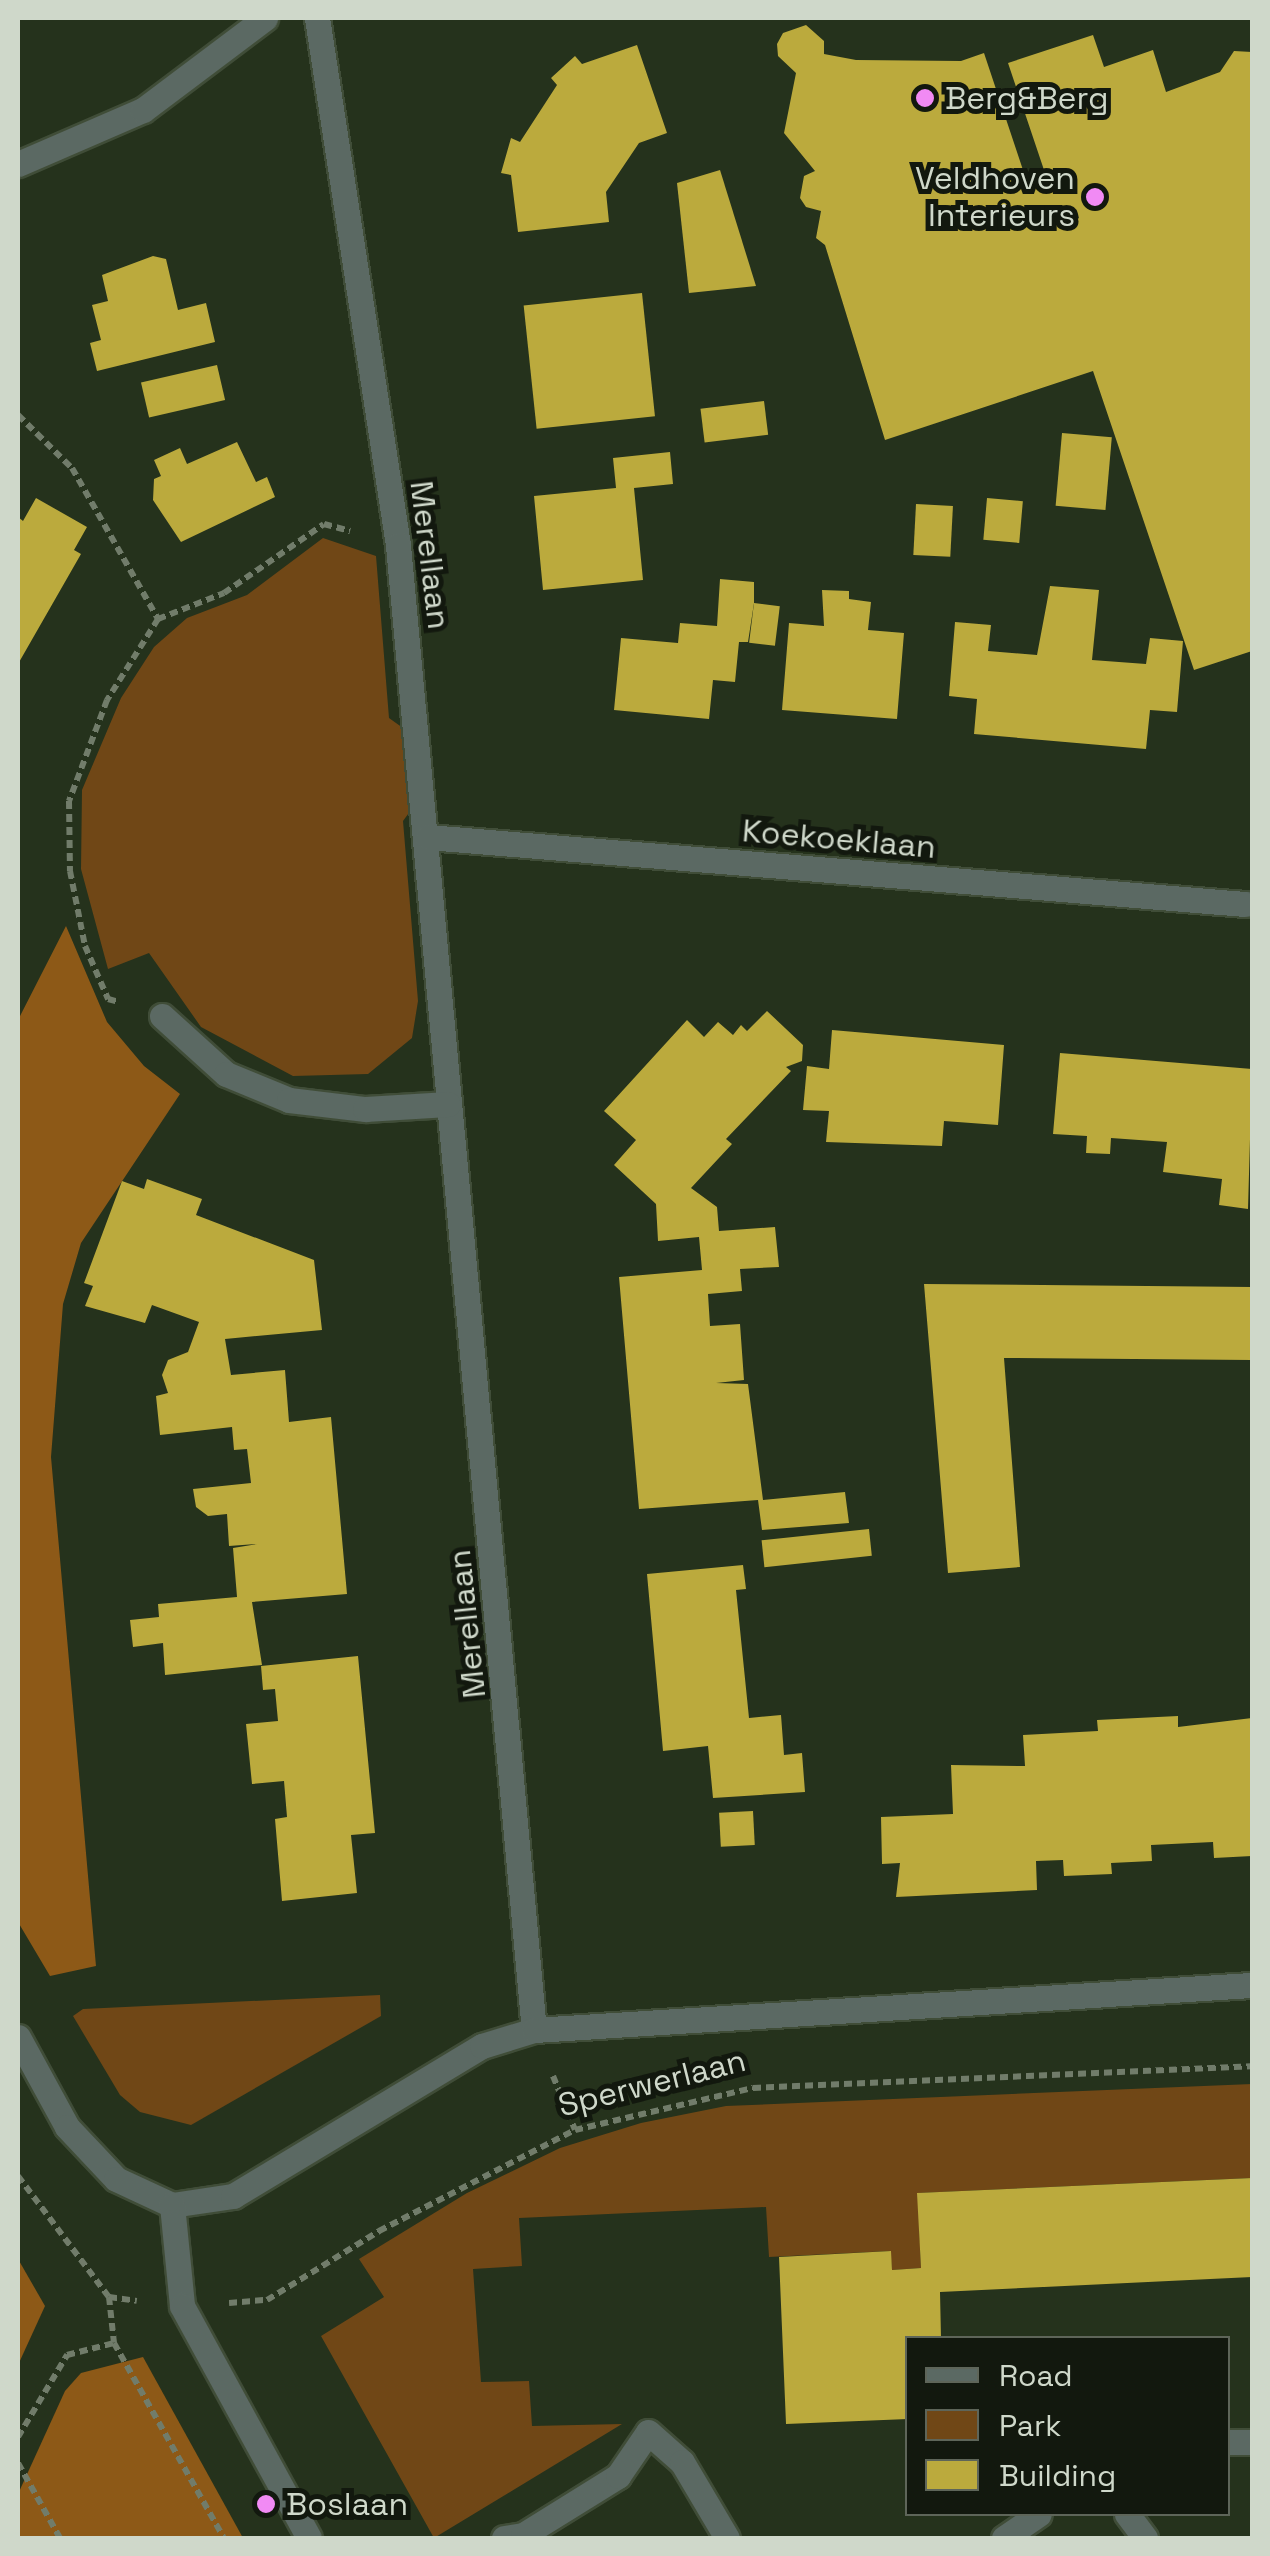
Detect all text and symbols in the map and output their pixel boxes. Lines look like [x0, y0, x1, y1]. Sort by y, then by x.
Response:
place label: Berg&Berg [945, 79, 1109, 117]
marker: Berg&Berg [914, 87, 936, 109]
place label: Veldhoven Interieurs [915, 160, 1075, 235]
marker: Veldhoven Interieurs [1084, 186, 1106, 208]
street label: Merellaan [402, 479, 458, 631]
street label: Koekoeklaan [741, 811, 937, 867]
street label: Merellaan [440, 1548, 494, 1700]
street label: Sperwerlaan [554, 2041, 750, 2125]
legend [905, 2336, 1230, 2516]
text: Road [999, 2356, 1073, 2395]
text: Park [999, 2406, 1061, 2445]
text: Building [999, 2456, 1116, 2495]
place label: Boslaan [286, 2485, 408, 2523]
marker: Boslaan [255, 2493, 277, 2515]

